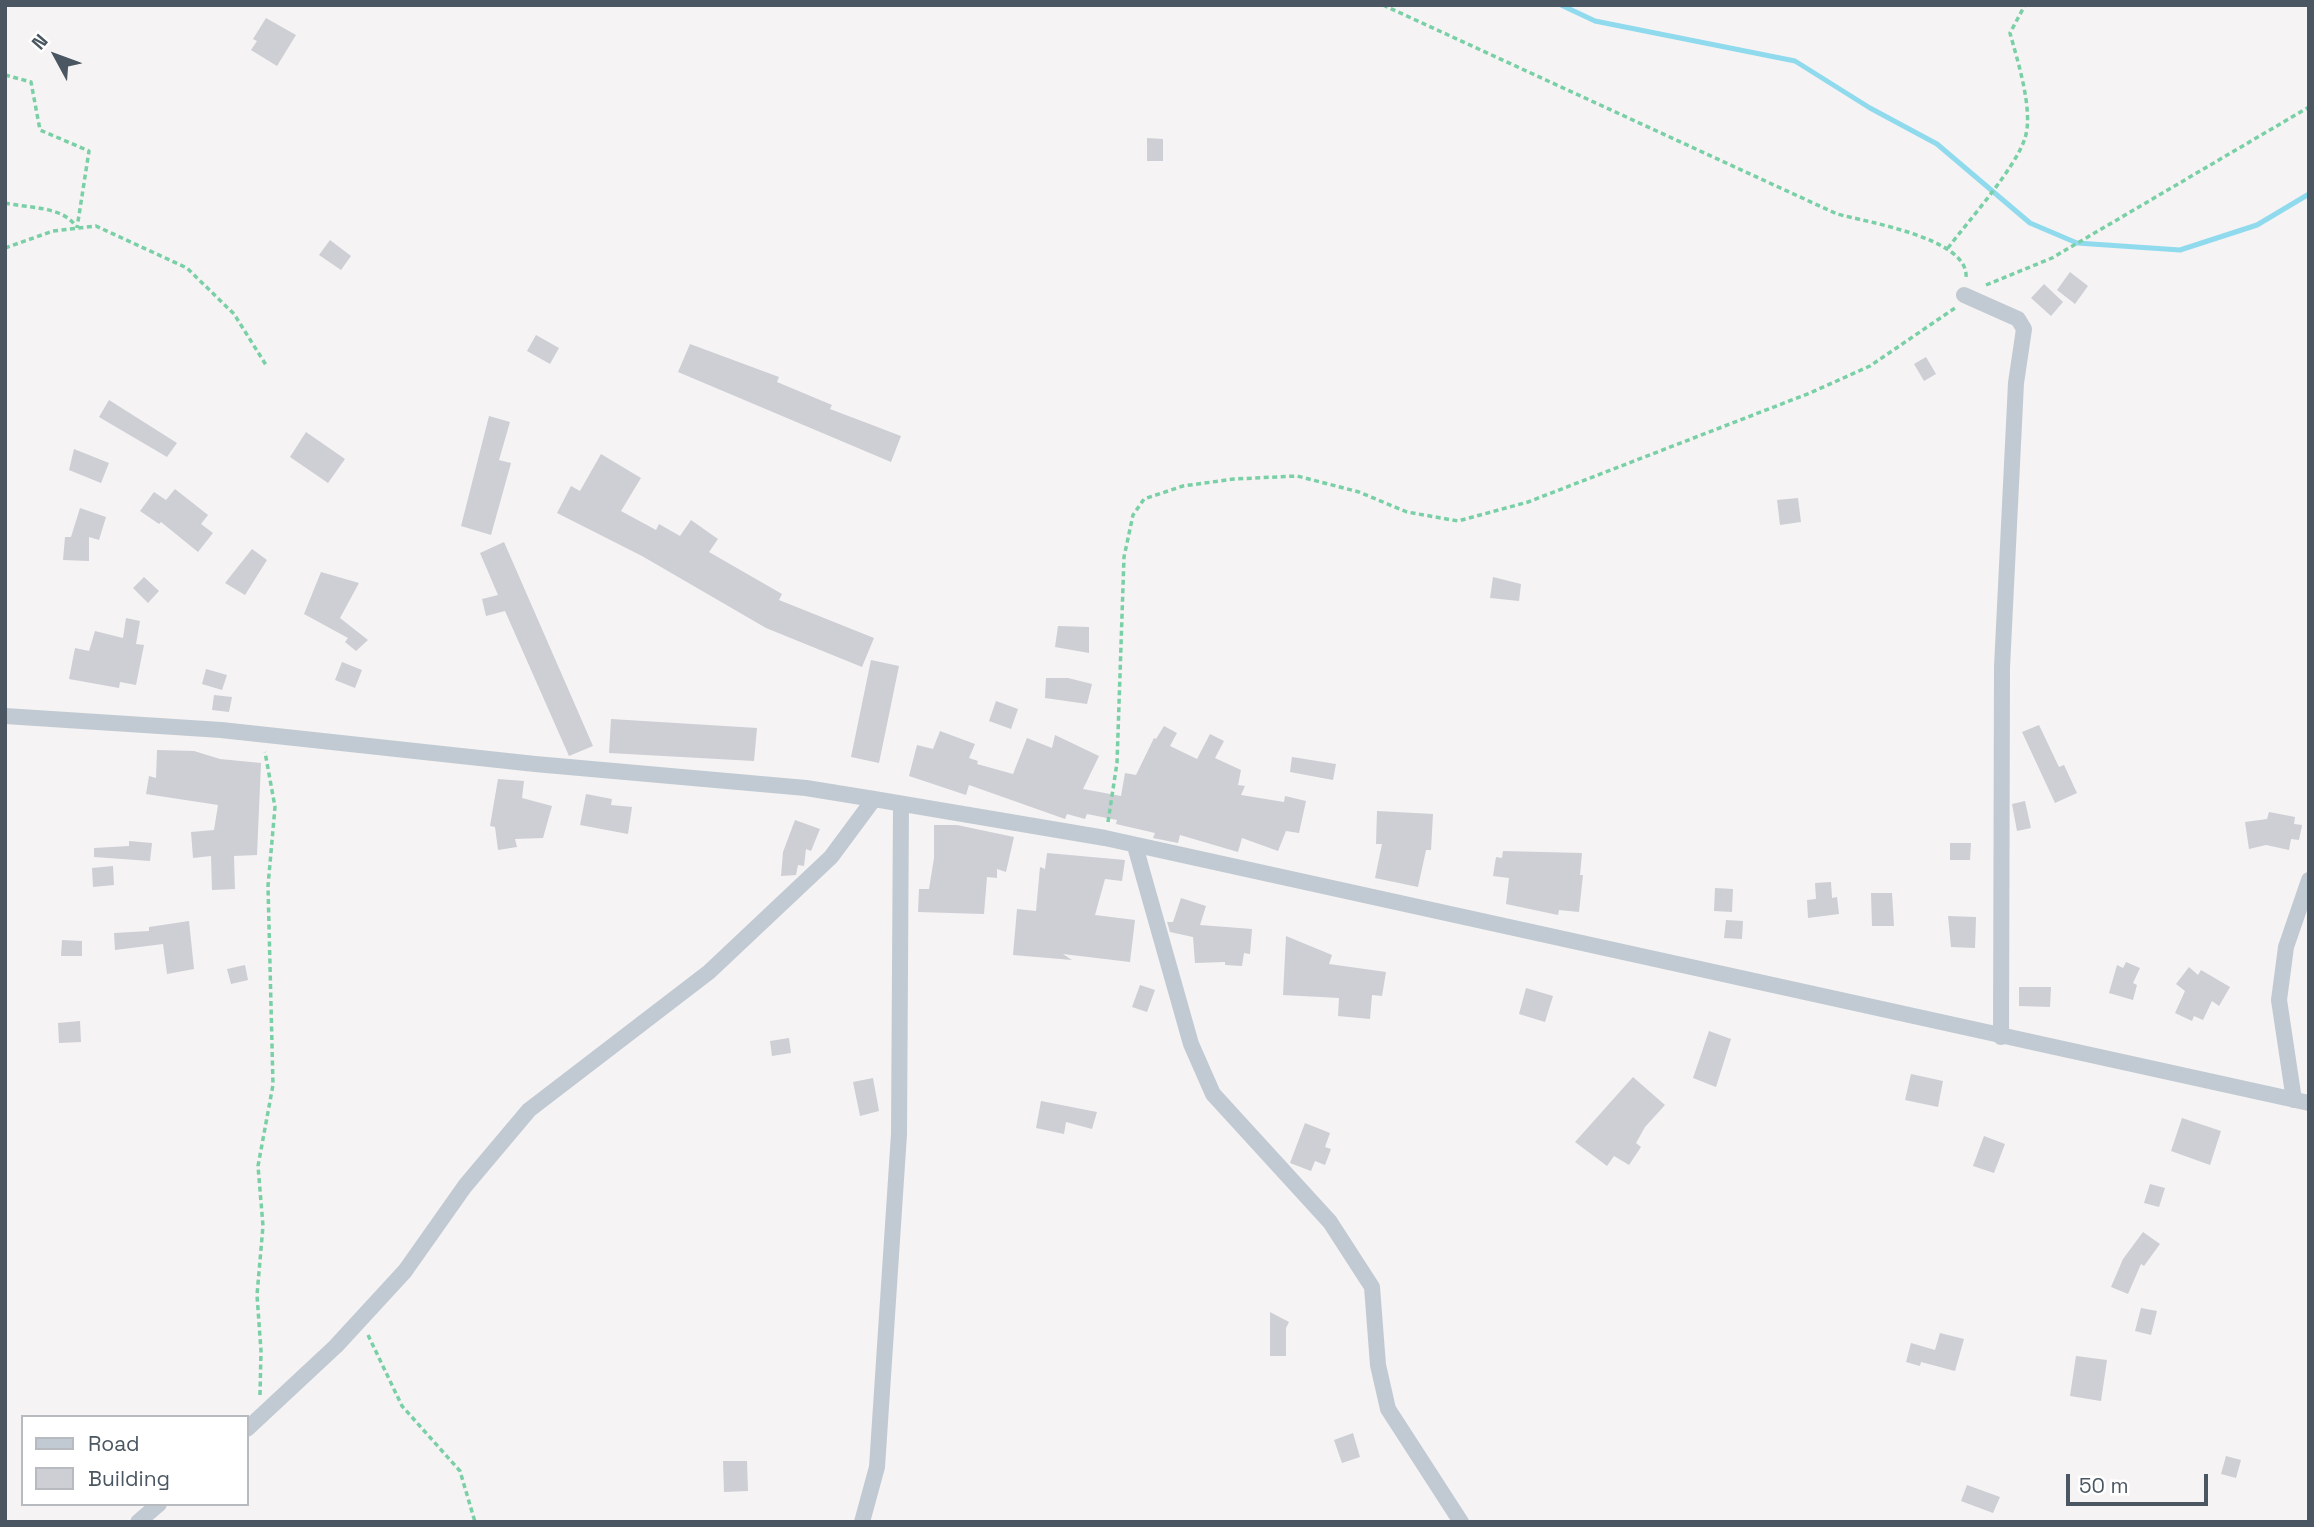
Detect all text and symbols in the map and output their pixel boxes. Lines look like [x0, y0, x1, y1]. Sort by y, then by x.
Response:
north arrow [21, 21, 91, 91]
text: N [26, 29, 53, 55]
legend [21, 1415, 248, 1506]
text: Road [88, 1430, 140, 1457]
scale bar [2069, 1460, 2211, 1504]
text: Building [88, 1465, 170, 1492]
text: 50 m [2079, 1472, 2129, 1499]

